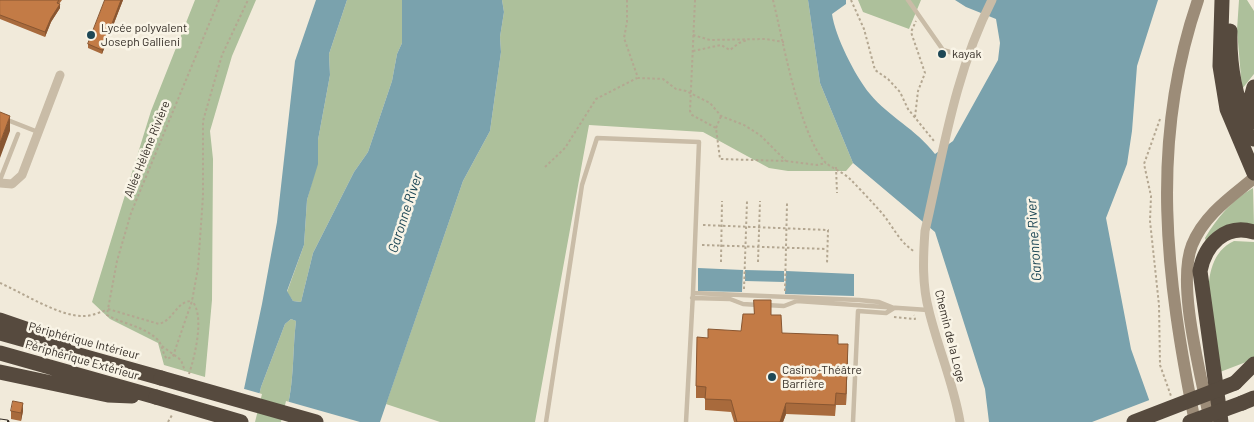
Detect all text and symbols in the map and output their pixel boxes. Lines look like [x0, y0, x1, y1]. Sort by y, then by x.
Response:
place label: Lycée polyvalent Joseph Gallieni [101, 21, 187, 49]
marker: Lycée polyvalent Joseph Gallieni [85, 29, 97, 41]
place label: kayak [952, 47, 982, 61]
marker: kayak [936, 48, 948, 60]
street label: Allée Hélène Rivière [121, 99, 173, 199]
water label: Garonne River [384, 171, 426, 255]
water label: Garonne River [1023, 198, 1045, 282]
street label: Chemin de la Loge [932, 288, 968, 384]
street label: Périphérique Intérieur [27, 319, 141, 363]
street label: Périphérique Extérieur [24, 337, 140, 383]
place label: Casino-Théâtre Barrière [782, 363, 862, 391]
marker: Casino-Théâtre Barrière [766, 371, 778, 383]

